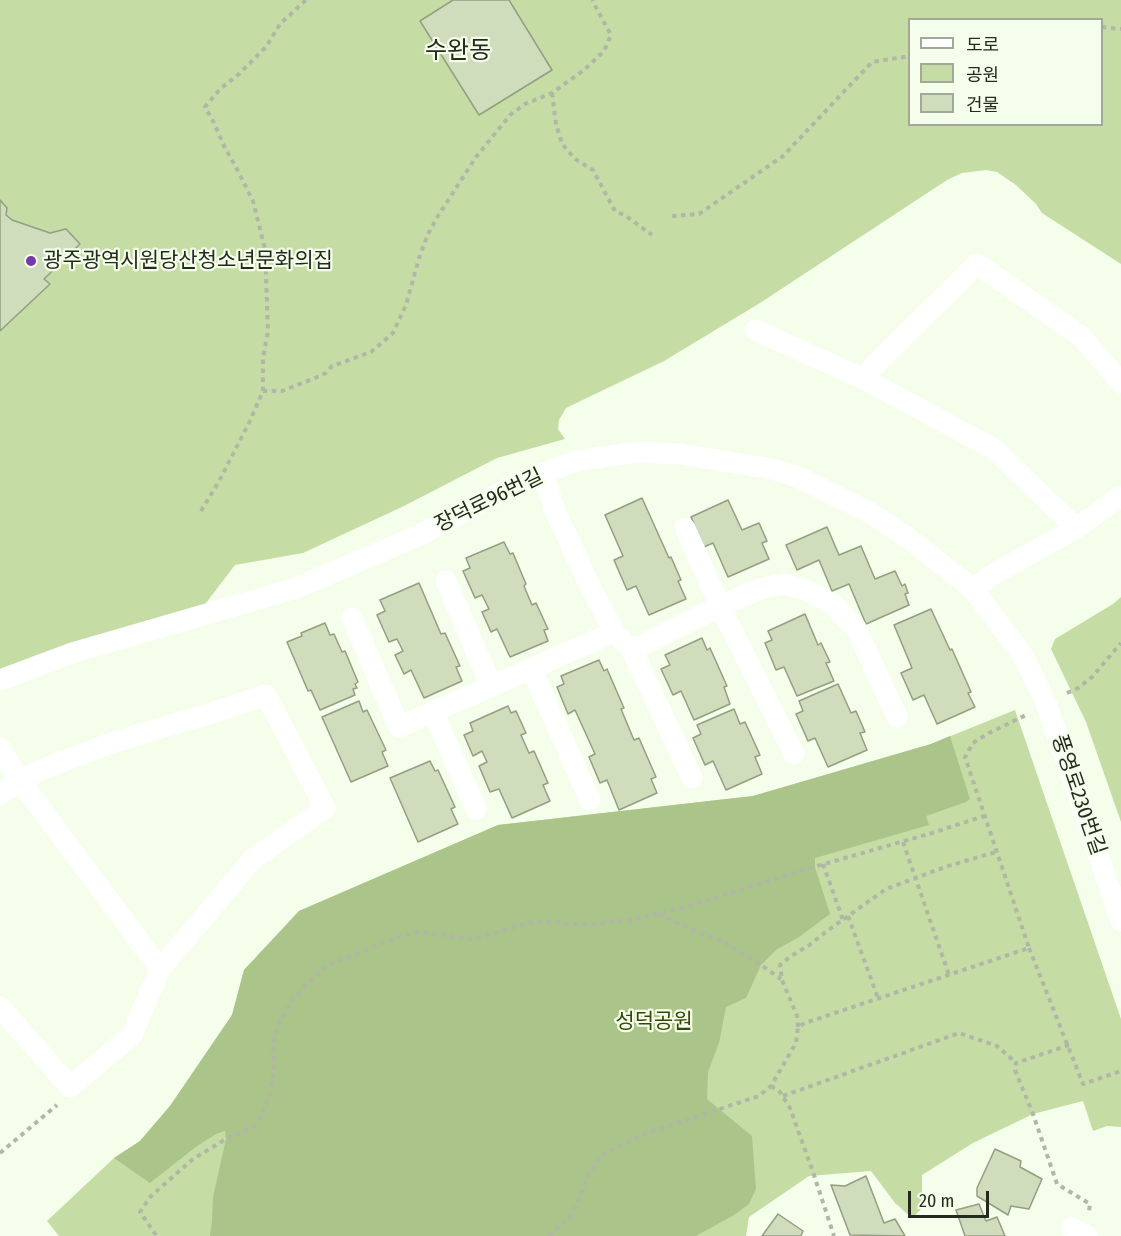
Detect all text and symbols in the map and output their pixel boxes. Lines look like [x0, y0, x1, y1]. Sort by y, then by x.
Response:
legend [908, 18, 1103, 126]
text: 도로 [966, 34, 999, 56]
district label: 수완동 [425, 37, 491, 65]
text: 공원 [966, 64, 999, 86]
text: 건물 [966, 94, 999, 116]
place label: 광주광역시원당산청소년문화의집 [43, 248, 333, 274]
marker: 광주광역시원당산청소년문화의집 [24, 254, 38, 268]
street label: 장덕로96번길 [431, 464, 547, 538]
street label: 풍영로230번길 [1046, 731, 1110, 859]
park label: 성덕공원 [615, 1009, 693, 1035]
scale bar [911, 1179, 992, 1217]
text: 20 m [919, 1190, 954, 1212]

